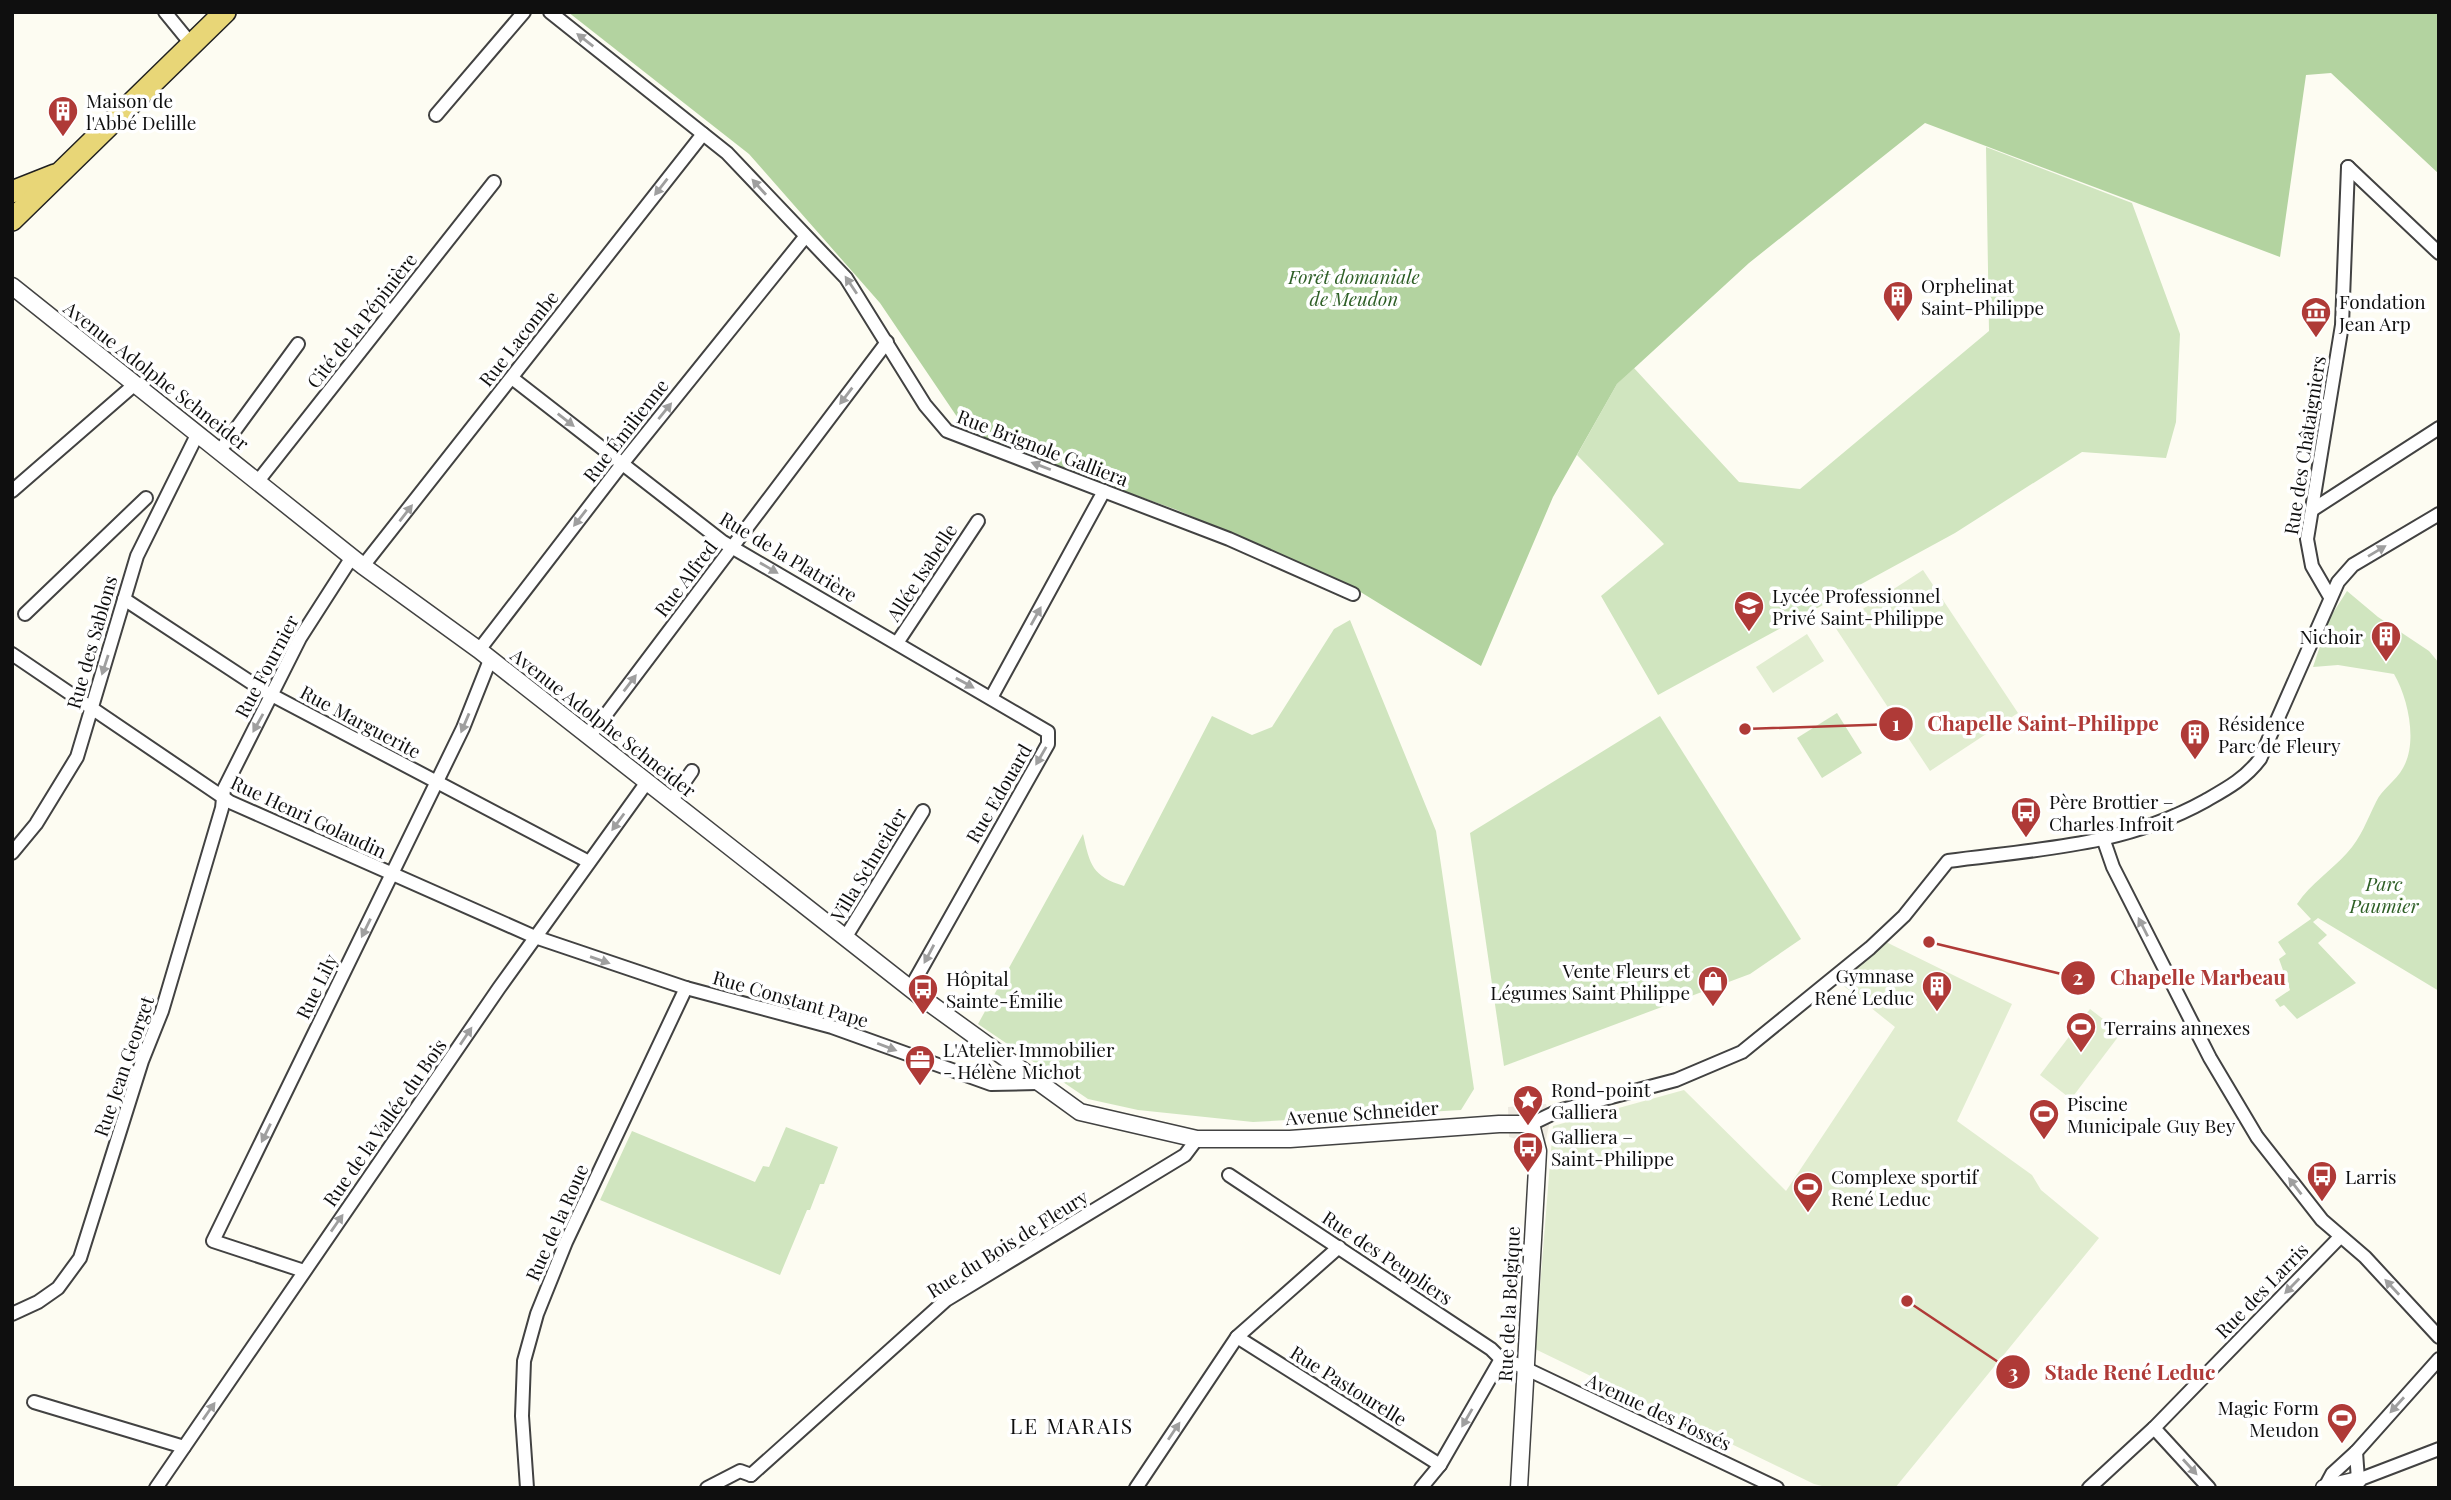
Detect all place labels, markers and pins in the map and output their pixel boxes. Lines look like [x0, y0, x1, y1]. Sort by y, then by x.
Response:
place label: Maison de l'Abbé Delille [86, 87, 196, 135]
building icon: Maison de l'Abbé Delille [46, 94, 80, 138]
place label: Orphelinat Saint-Philippe [1921, 272, 2044, 320]
building icon: Orphelinat Saint-Philippe [1881, 279, 1915, 323]
place label: Fondation Jean Arp [2338, 288, 2426, 336]
museum icon: Fondation Jean Arp [2299, 295, 2333, 339]
place label: Lycée Professionnel Privé Saint-Philippe [1772, 582, 1944, 630]
school or university icon: Lycée Professionnel Privé Saint-Philippe [1732, 589, 1766, 633]
building icon: Nichoir [2369, 619, 2403, 663]
place label: Nichoir [2299, 623, 2364, 649]
callout: Chapelle Saint-Philippe [1878, 703, 2173, 745]
place label: Résidence Parc de Fleury [2218, 710, 2341, 758]
building icon: Résidence Parc de Fleury [2178, 717, 2212, 761]
place label: Père Brottier – Charles Infroit [2049, 788, 2174, 836]
bus stop icon: Père Brottier – Charles Infroit [2009, 795, 2043, 839]
place label: Vente Fleurs et Légumes Saint Philippe [1490, 957, 1690, 1005]
callout: Chapelle Marbeau [2061, 957, 2300, 999]
place label: Gymnase René Leduc [1814, 962, 1914, 1010]
shop icon: Vente Fleurs et Légumes Saint Philippe [1696, 964, 1730, 1008]
place label: Hôpital Sainte-Émilie [946, 965, 1063, 1013]
building icon: Gymnase René Leduc [1920, 969, 1954, 1013]
bus stop icon: Hôpital Sainte-Émilie [906, 972, 940, 1016]
sports icon: Terrains annexes [2064, 1010, 2098, 1054]
place label: Terrains annexes [2104, 1014, 2250, 1040]
place label: L'Atelier Immobilier - Hélène Michot [943, 1036, 1115, 1084]
office icon: L'Atelier Immobilier - Hélène Michot [903, 1043, 937, 1087]
place label: Rond-point Galliera [1551, 1076, 1651, 1124]
place icon: Rond-point Galliera [1511, 1083, 1545, 1127]
place label: Piscine Municipale Guy Bey [2067, 1090, 2236, 1138]
sports icon: Piscine Municipale Guy Bey [2027, 1097, 2061, 1141]
place label: Galliera – Saint-Philippe [1551, 1123, 1674, 1171]
bus stop icon: Galliera – Saint-Philippe [1511, 1130, 1545, 1174]
bus stop icon: Larris [2305, 1159, 2339, 1203]
place label: Complexe sportif René Leduc [1831, 1163, 1980, 1211]
place label: Larris [2345, 1163, 2397, 1189]
sports icon: Complexe sportif René Leduc [1791, 1170, 1825, 1214]
callout: Stade René Leduc [1995, 1351, 2229, 1393]
place label: Magic Form Meudon [2217, 1394, 2320, 1442]
sports icon: Magic Form Meudon [2325, 1401, 2359, 1445]

